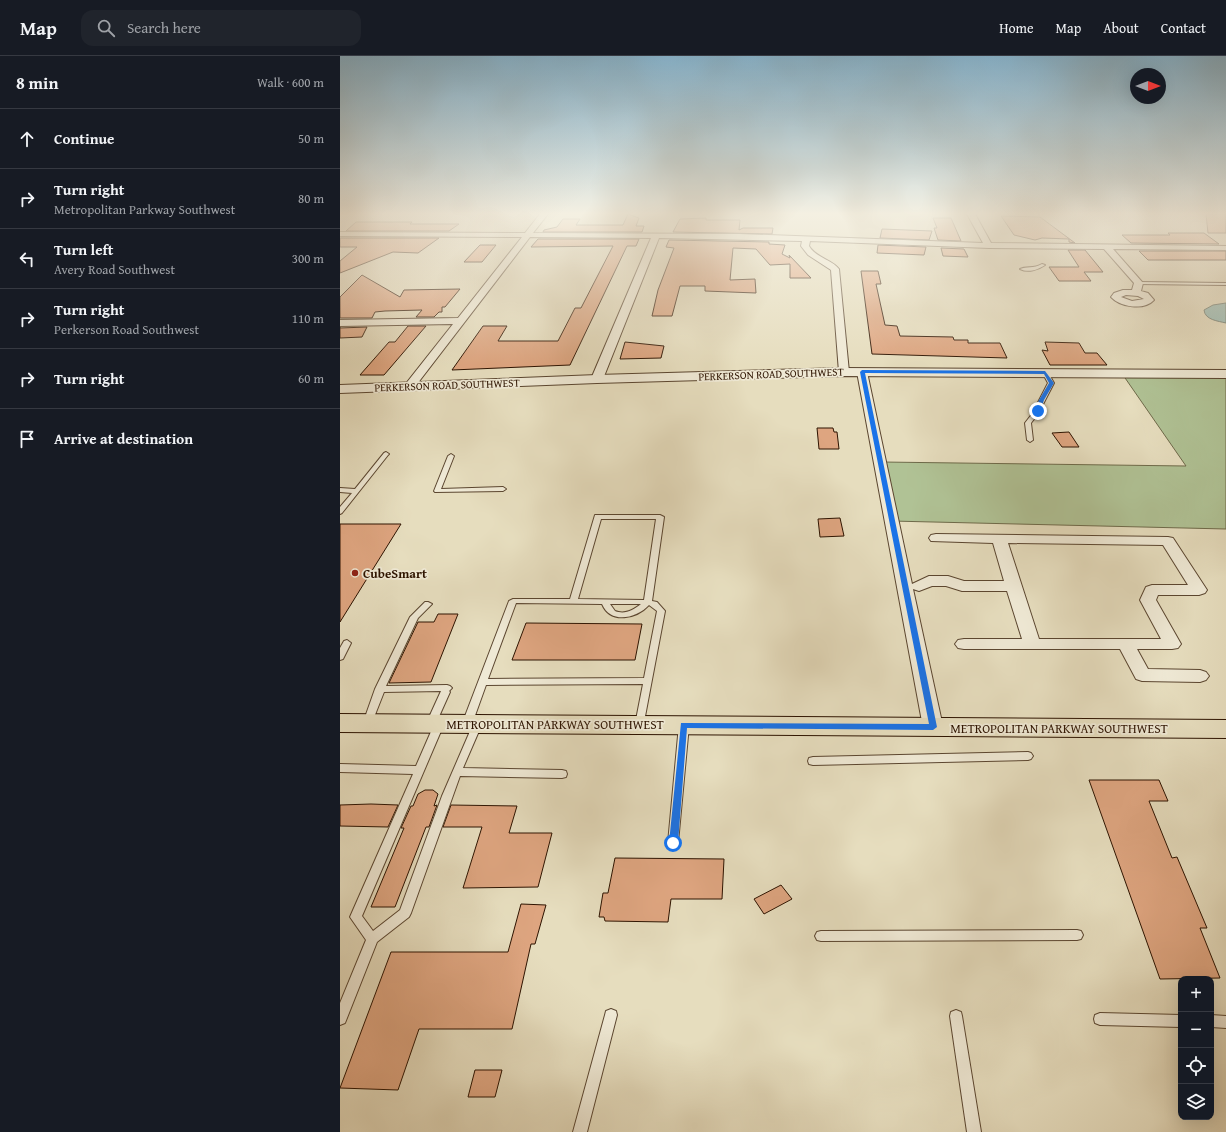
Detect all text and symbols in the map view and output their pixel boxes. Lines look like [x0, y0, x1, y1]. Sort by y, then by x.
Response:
search box [81, 10, 361, 46]
text: Map [20, 14, 57, 42]
icon: search [95, 17, 117, 39]
text: Search here [127, 17, 201, 38]
text: Home [999, 18, 1034, 38]
text: Map [1056, 18, 1081, 38]
text: About [1103, 18, 1139, 38]
text: Contact [1161, 18, 1206, 38]
north arrow [1130, 68, 1166, 104]
text: 8 min [16, 70, 58, 95]
text: Walk · 600 m [257, 73, 324, 92]
icon: ahead [16, 128, 38, 150]
text: Continue [54, 128, 115, 149]
text: 50 m [298, 129, 324, 148]
text: Turn right [54, 179, 125, 200]
icon: right [16, 188, 38, 210]
text: 80 m [298, 189, 324, 208]
text: Metropolitan Parkway Southwest [54, 200, 235, 219]
text: Turn left [54, 239, 113, 260]
icon: left [16, 248, 38, 270]
text: 300 m [292, 249, 324, 268]
text: Avery Road Southwest [54, 260, 175, 279]
text: Turn right [54, 299, 125, 320]
icon: right [16, 308, 38, 330]
text: 110 m [292, 309, 324, 328]
text: Perkerson Road Southwest [54, 320, 199, 339]
street label: PERKERSON ROAD SOUTHWEST [698, 363, 844, 385]
icon: right [16, 368, 38, 390]
text: Turn right [54, 368, 125, 389]
text: 60 m [298, 369, 324, 388]
street label: PERKERSON ROAD SOUTHWEST [374, 374, 520, 396]
route end [1029, 402, 1047, 420]
icon: arrive [16, 428, 38, 450]
text: Arrive at destination [54, 428, 193, 449]
place label: CubeSmart [363, 564, 427, 583]
marker: CubeSmart [350, 568, 360, 578]
street label: METROPOLITAN PARKWAY SOUTHWEST [446, 715, 665, 734]
street label: METROPOLITAN PARKWAY SOUTHWEST [950, 719, 1169, 738]
route start [664, 834, 682, 852]
map controls [1178, 976, 1214, 1120]
button: + [1178, 976, 1214, 1012]
button: − [1178, 1012, 1214, 1048]
button: locate [1178, 1048, 1214, 1084]
button: layers [1178, 1084, 1214, 1120]

